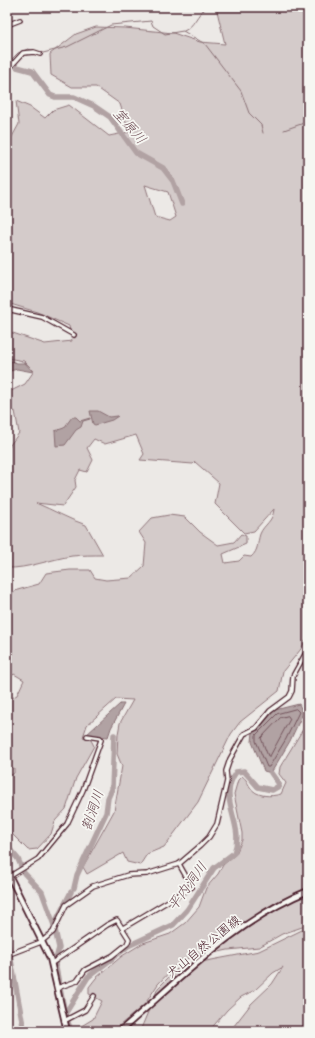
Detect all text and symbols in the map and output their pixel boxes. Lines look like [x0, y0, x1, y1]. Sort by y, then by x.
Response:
water label: 室原川 [109, 105, 150, 148]
water label: 割洞川 [78, 788, 107, 833]
water label: 平内洞川 [164, 859, 211, 914]
street label: 犬山自然公園線 [163, 911, 244, 981]

